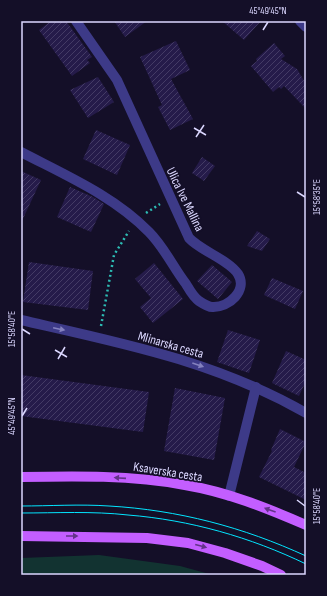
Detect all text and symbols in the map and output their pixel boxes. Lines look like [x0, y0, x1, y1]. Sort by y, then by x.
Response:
text: 45°49'45"N [249, 5, 287, 17]
street label: Ulica Ive Mallina [163, 165, 207, 234]
text: 15°58'35"E [311, 179, 323, 215]
text: 15°58'40"E [6, 311, 18, 347]
one-way arrow [53, 326, 65, 332]
street label: Mlinarska cesta [136, 328, 205, 362]
one-way arrow [193, 362, 205, 368]
text: 45°49'45"N [6, 397, 18, 435]
street label: Ksaverska cesta [132, 459, 203, 485]
one-way arrow [114, 474, 126, 481]
text: 15°58'40"E [311, 488, 323, 524]
one-way arrow [264, 507, 276, 513]
one-way arrow [66, 533, 79, 539]
one-way arrow [195, 544, 207, 550]

